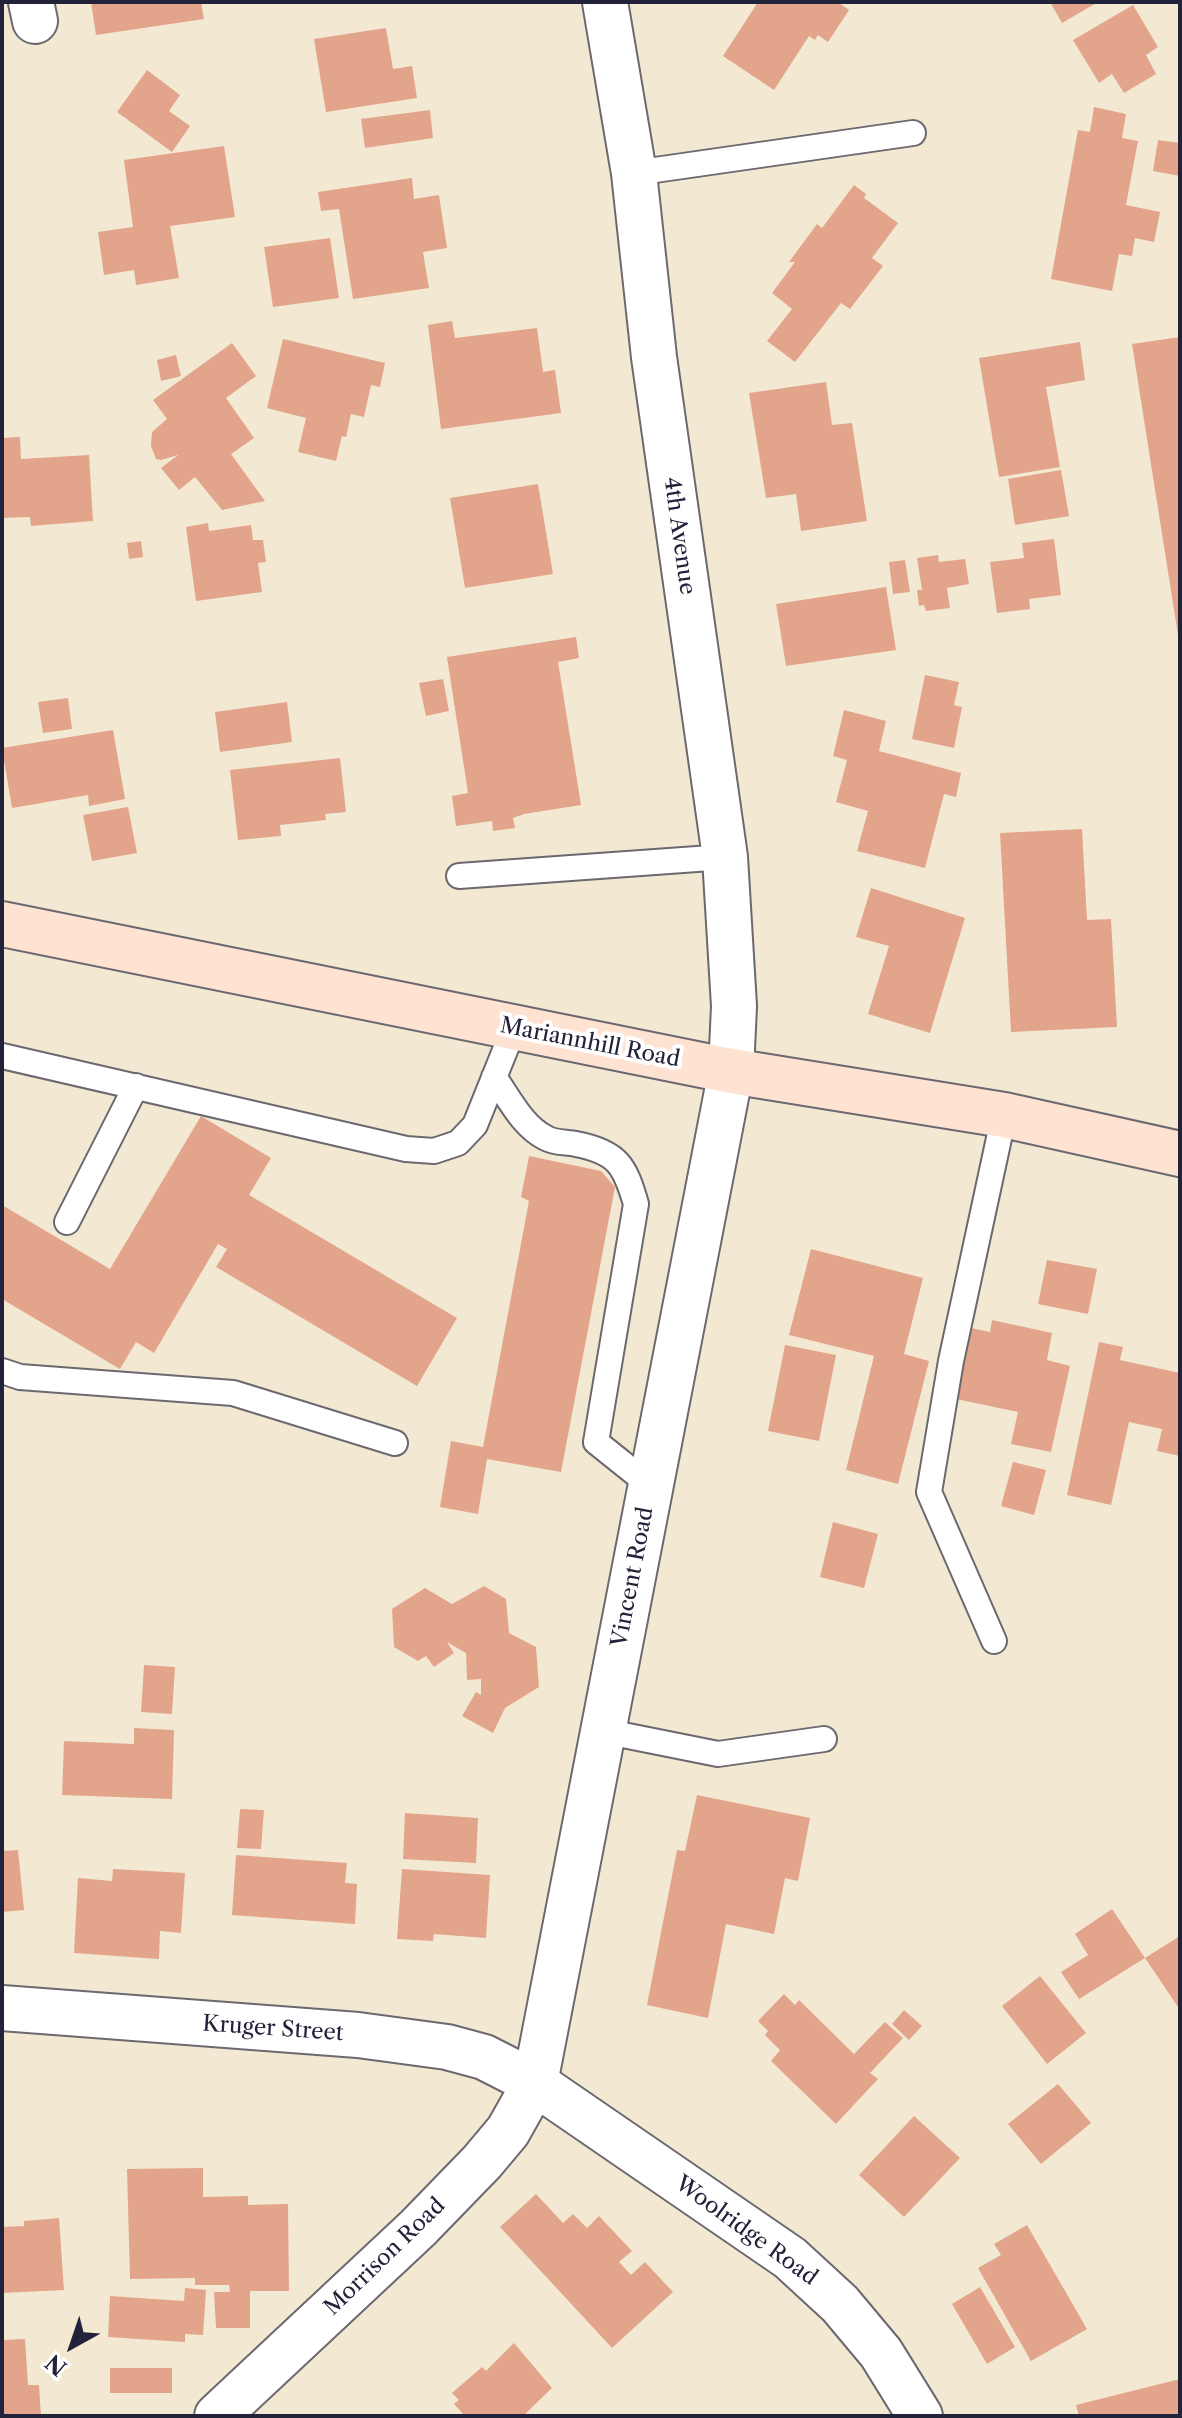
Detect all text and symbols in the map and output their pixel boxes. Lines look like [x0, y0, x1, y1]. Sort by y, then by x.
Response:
street label: 4th Avenue [658, 476, 700, 596]
street label: Mariannhill Road [498, 1013, 682, 1073]
street label: Vincent Road [606, 1505, 660, 1649]
street label: Kruger Street [202, 2011, 344, 2047]
street label: Woolridge Road [670, 2171, 822, 2291]
street label: Morrison Road [319, 2193, 451, 2321]
north arrow [32, 2306, 112, 2386]
text: N [40, 2348, 72, 2381]

